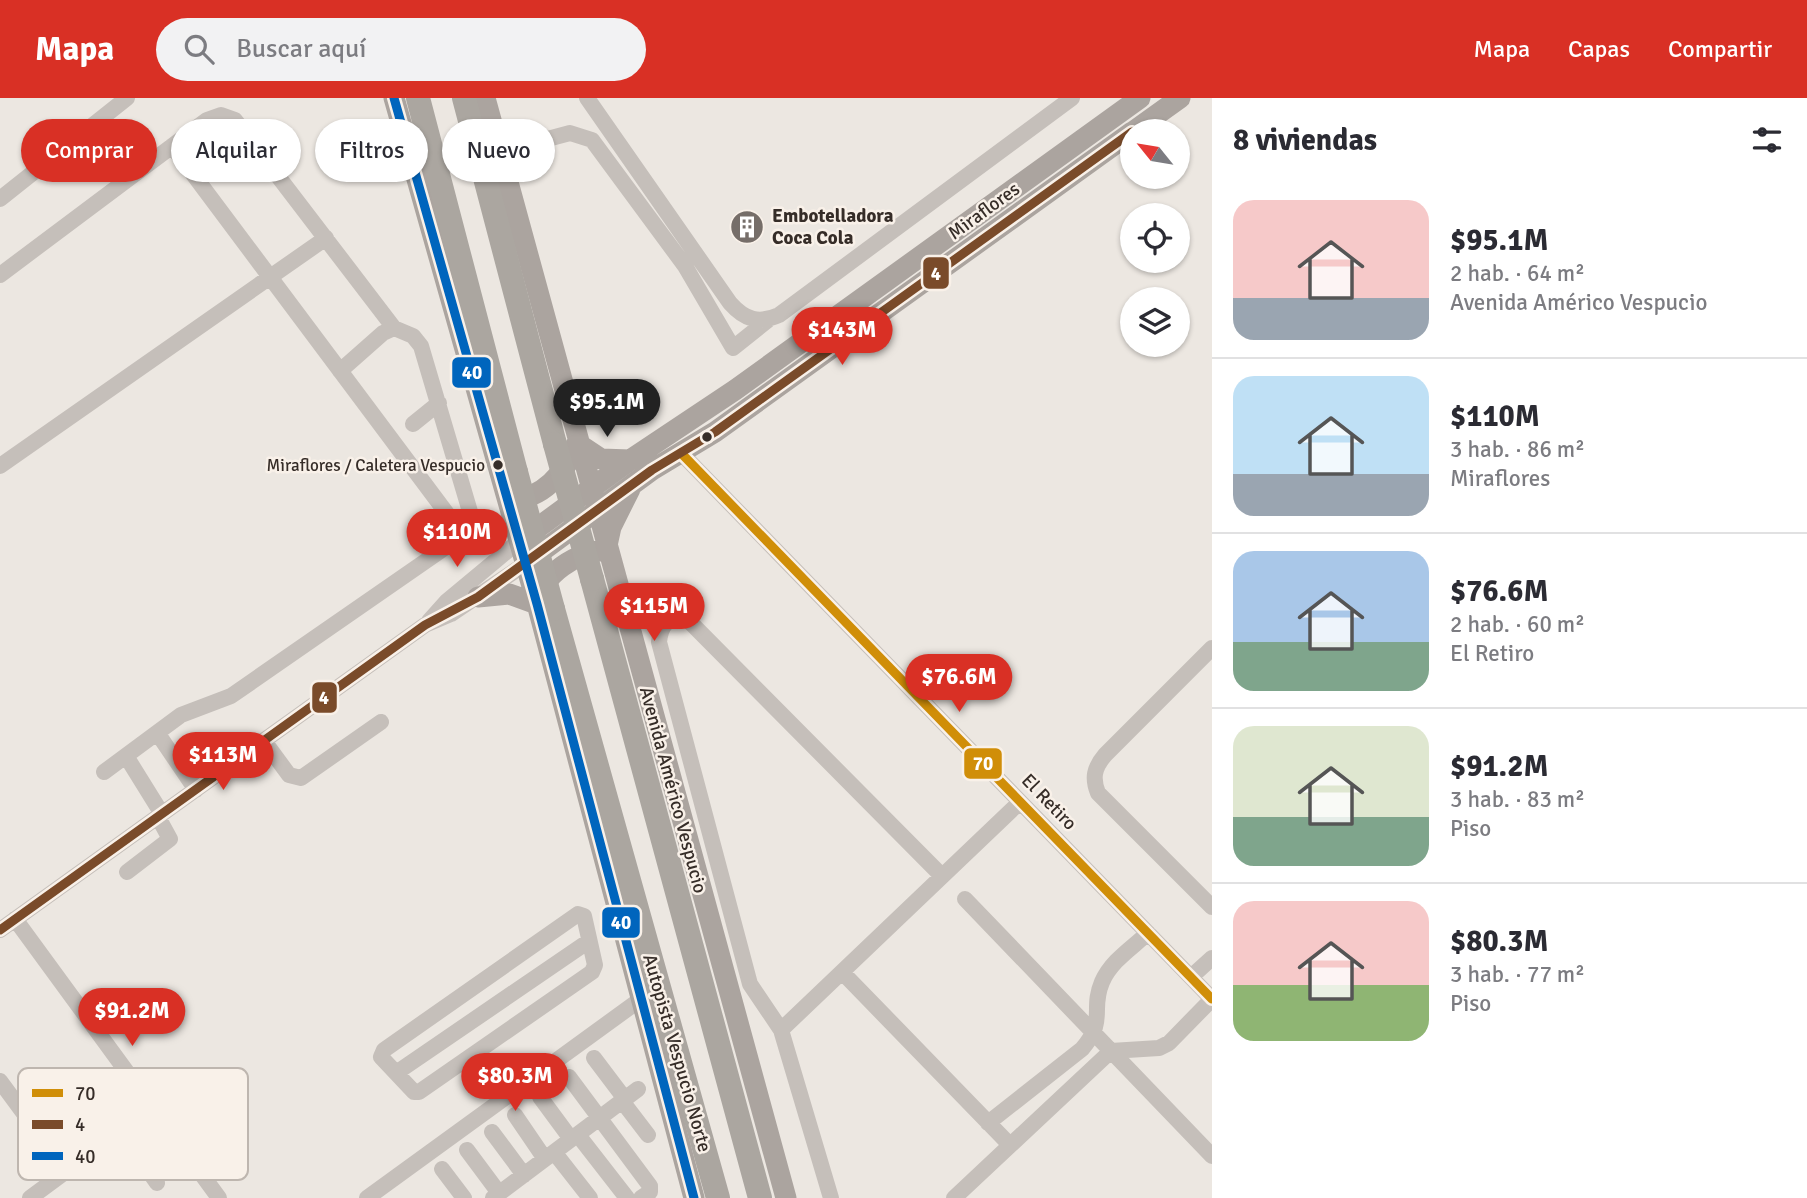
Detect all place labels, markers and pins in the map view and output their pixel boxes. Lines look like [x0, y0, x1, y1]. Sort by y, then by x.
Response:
place label: Embotelladora Coca Cola [772, 204, 894, 250]
building icon: Embotelladora Coca Cola [728, 208, 766, 246]
pin: $143M [793, 308, 891, 367]
pin: $95.1M [550, 380, 664, 439]
unlabelled marker [700, 430, 714, 444]
place label: Miraflores / Caletera Vespucio [267, 455, 485, 476]
marker: Miraflores / Caletera Vespucio [491, 458, 505, 472]
pin: $110M [408, 510, 506, 569]
pin: $115M [605, 584, 703, 643]
pin: $76.6M [902, 654, 1016, 714]
pin: $113M [174, 732, 272, 792]
pin: $91.2M [75, 988, 189, 1048]
pin: $80.3M [458, 1054, 572, 1113]

